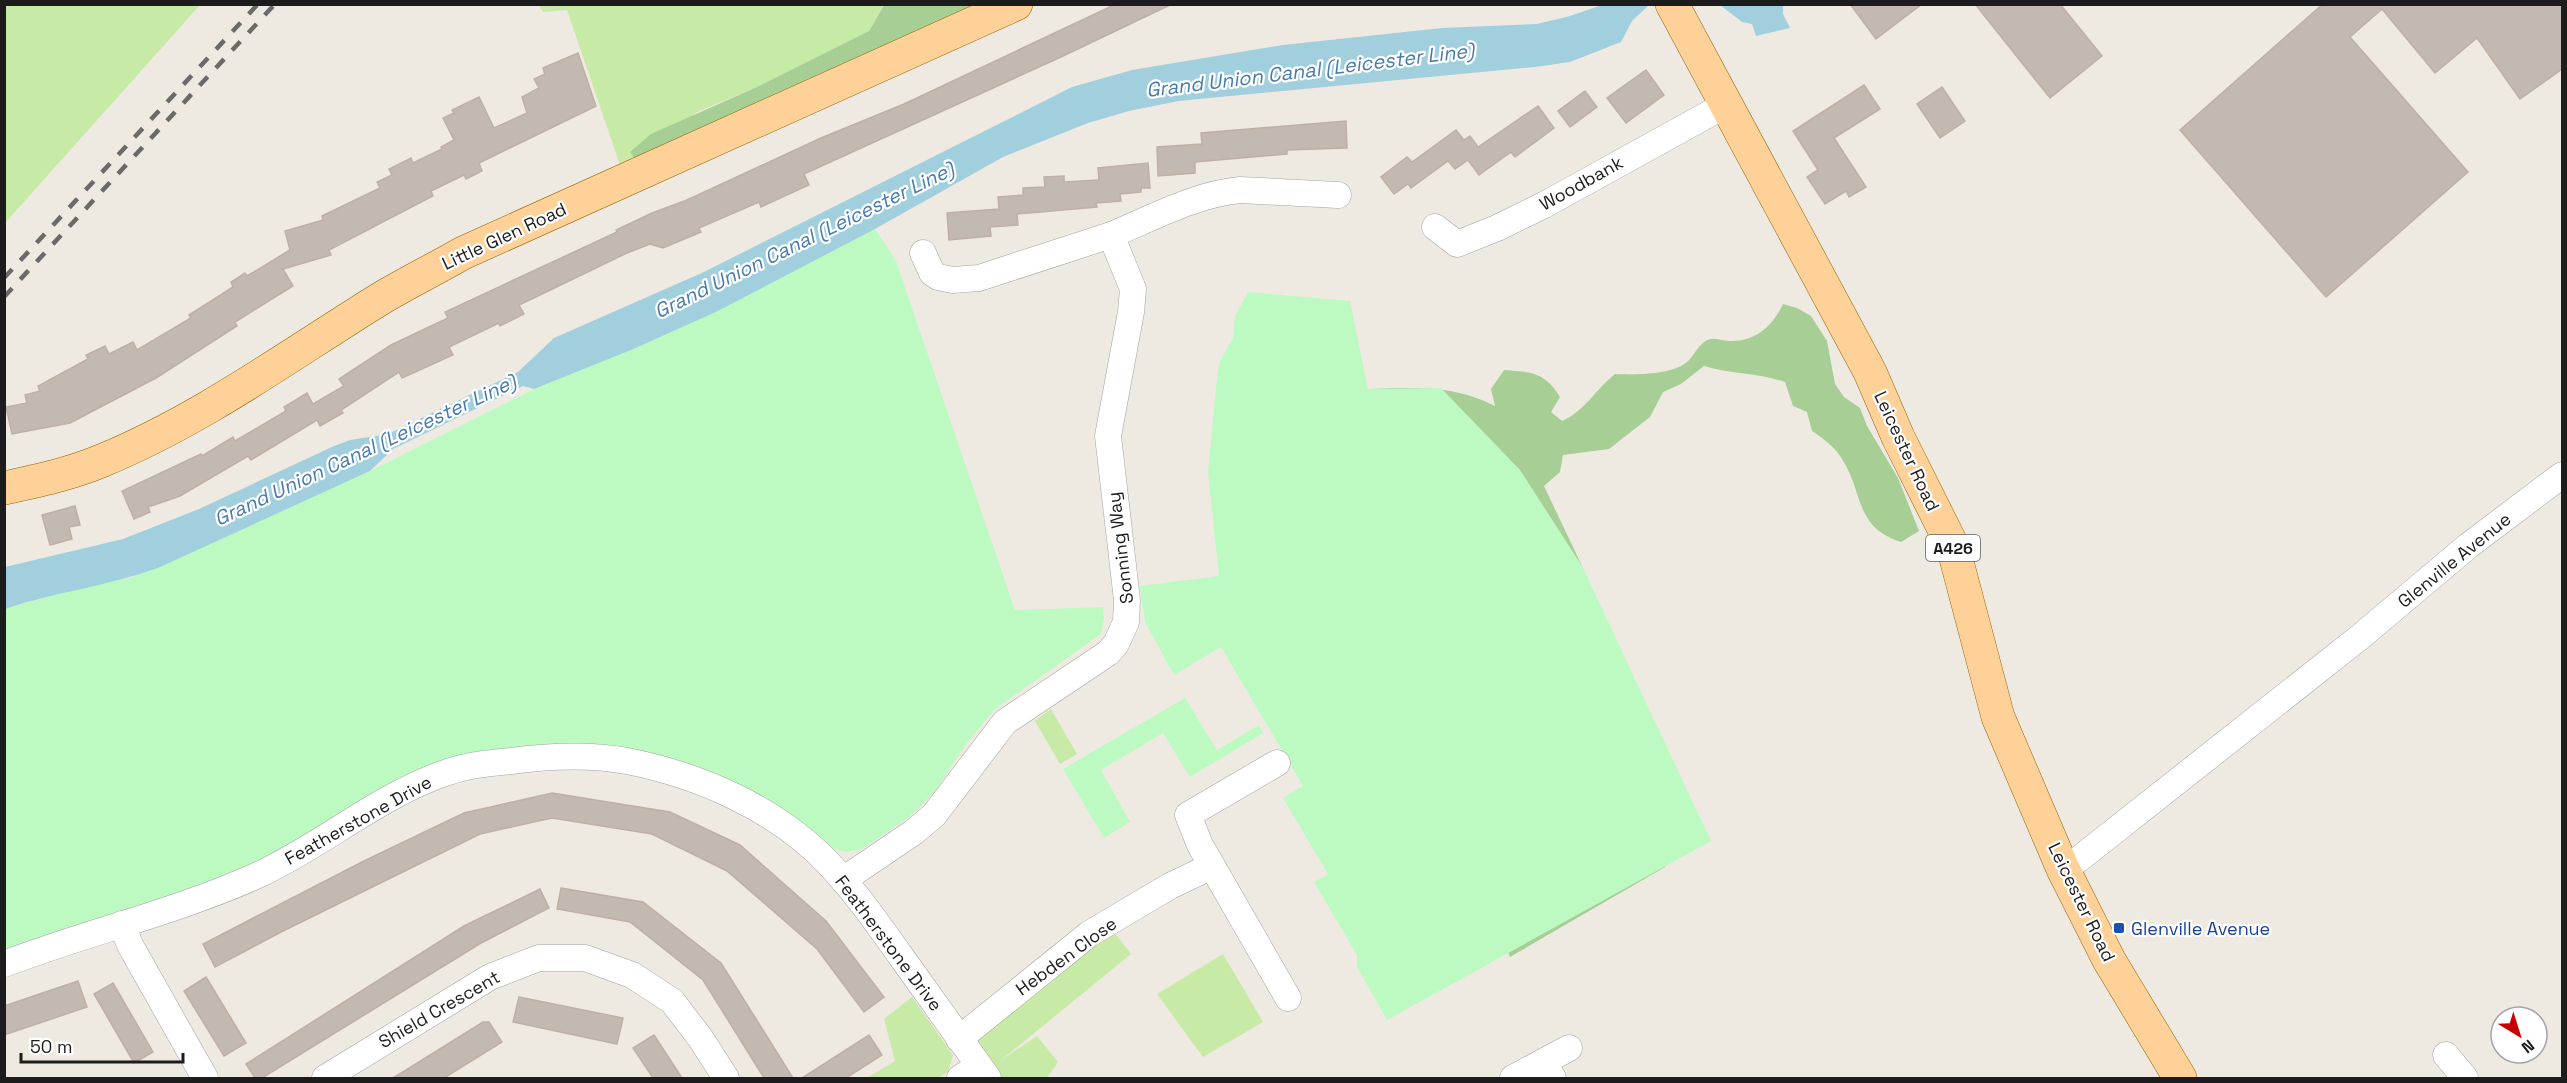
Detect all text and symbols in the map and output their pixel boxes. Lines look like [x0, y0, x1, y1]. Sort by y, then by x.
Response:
water label: Grand Union Canal (Leicester Line) [1144, 37, 1477, 103]
street label: Woodbank [1535, 150, 1627, 215]
water label: Grand Union Canal (Leicester Line) [650, 155, 959, 324]
street label: Little Glen Road [438, 197, 570, 275]
water label: Grand Union Canal (Leicester Line) [210, 368, 522, 532]
street label: Leicester Road [1869, 387, 1945, 515]
street label: Sonning Way [1102, 491, 1138, 605]
street label: Glenville Avenue [2393, 507, 2515, 613]
road number: A426 [1926, 535, 1980, 561]
street label: Featherstone Drive [281, 770, 435, 870]
street label: Leicester Road [2043, 839, 2121, 965]
street label: Featherstone Drive [830, 870, 948, 1016]
street label: Hebden Close [1011, 912, 1121, 1000]
place label: Glenville Avenue [2131, 917, 2270, 940]
marker: Glenville Avenue [2112, 921, 2126, 935]
street label: Shield Crescent [374, 965, 504, 1053]
north arrow [2489, 1005, 2549, 1065]
scale bar [21, 1026, 183, 1064]
text: 50 m [30, 1035, 72, 1058]
text: N [2517, 1035, 2539, 1058]

